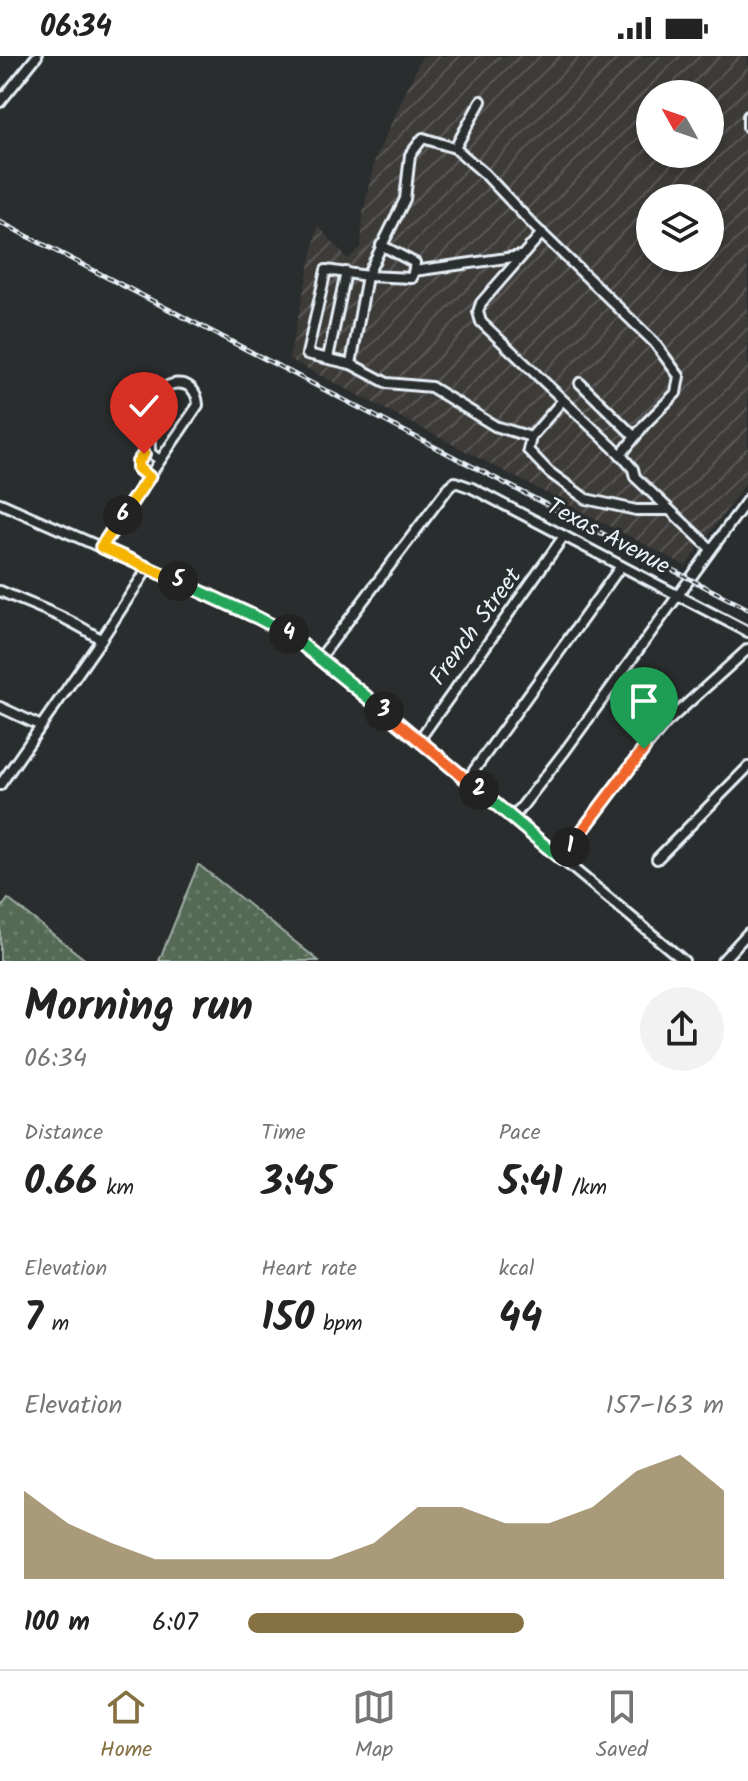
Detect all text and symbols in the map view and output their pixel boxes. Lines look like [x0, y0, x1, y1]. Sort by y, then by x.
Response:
text: 06:34 [40, 4, 112, 52]
north arrow [636, 80, 724, 168]
map controls [636, 80, 724, 272]
button: layers [636, 184, 724, 272]
pin [110, 372, 178, 454]
icon: check [122, 384, 166, 428]
street label: Texas Avenue [539, 488, 677, 586]
pin: 6 [103, 495, 143, 535]
text: 6 [117, 497, 129, 532]
street label: French Street [420, 559, 533, 694]
pin: 5 [158, 561, 198, 601]
text: 5 [172, 563, 184, 598]
pin: 4 [269, 614, 309, 654]
text: 4 [283, 616, 295, 651]
pin [610, 667, 678, 749]
icon: arrive [622, 679, 666, 723]
pin: 3 [364, 691, 404, 731]
text: 3 [378, 693, 390, 728]
pin: 2 [459, 770, 499, 810]
text: 2 [473, 772, 485, 807]
pin: 1 [550, 827, 590, 867]
text: 1 [567, 829, 573, 864]
text: Morning run [24, 973, 253, 1043]
button: share [640, 987, 724, 1071]
text: 06:34 [24, 1038, 87, 1080]
text: Distance [24, 1116, 103, 1151]
text: Time [261, 1116, 306, 1151]
text: Pace [499, 1116, 541, 1151]
text: 0.66 [24, 1151, 97, 1215]
text: 3:45 [261, 1151, 335, 1215]
text: 5:41 [499, 1151, 563, 1215]
text: km [97, 1171, 134, 1206]
text: /km [563, 1171, 607, 1206]
text: Elevation [24, 1252, 107, 1287]
text: Heart rate [261, 1252, 357, 1287]
text: kcal [499, 1252, 534, 1287]
text: 7 [24, 1287, 43, 1351]
text: 150 [261, 1287, 314, 1351]
text: 44 [499, 1287, 542, 1351]
text: m [43, 1307, 69, 1342]
text: bpm [314, 1307, 363, 1342]
text: Elevation [24, 1385, 122, 1427]
text: 157–163 m [605, 1385, 724, 1427]
text: 100 m [24, 1602, 90, 1644]
text: 6:07 [152, 1602, 198, 1644]
tab: Home [100, 1685, 152, 1768]
tab: Map [352, 1685, 396, 1768]
tab: Saved [596, 1685, 648, 1768]

